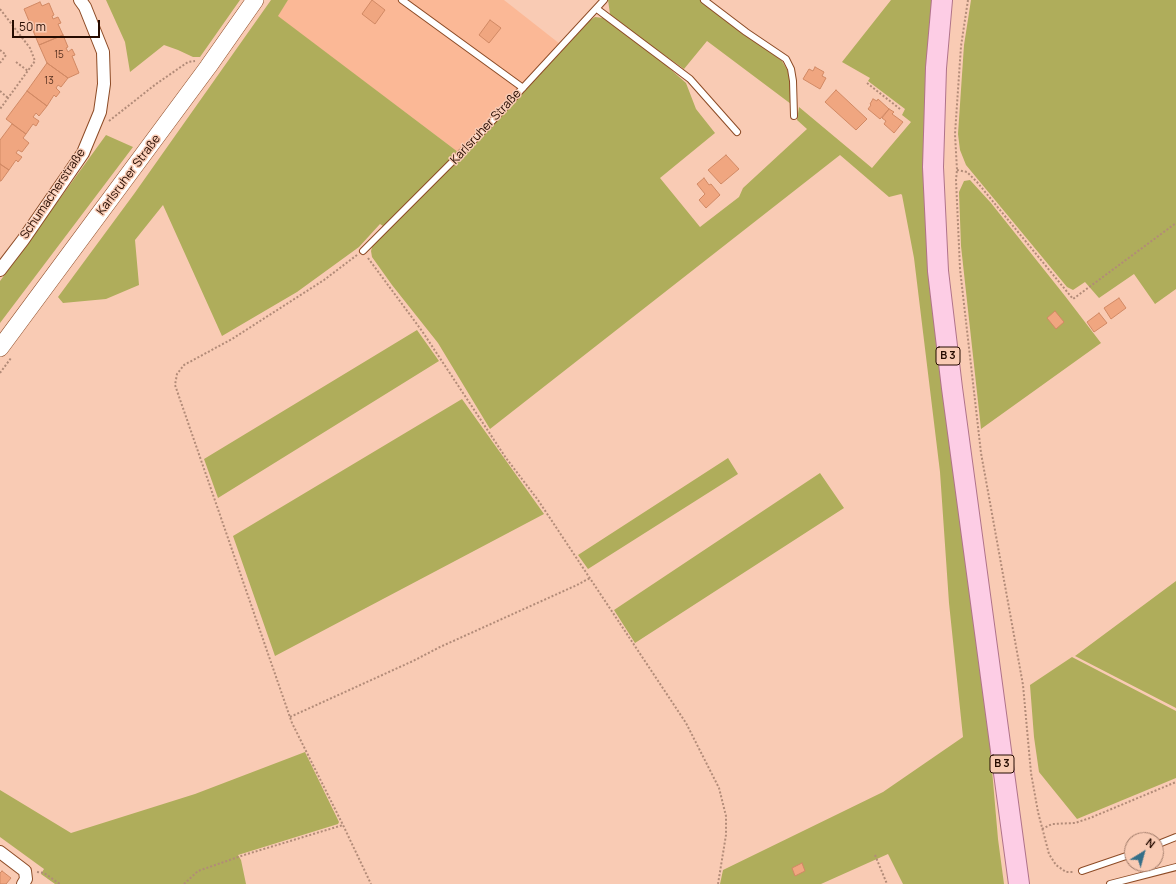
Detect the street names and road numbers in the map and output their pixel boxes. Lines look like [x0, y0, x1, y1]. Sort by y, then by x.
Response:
street label: Karlsruher Straße [448, 87, 524, 167]
street label: Karlsruher Straße [94, 132, 164, 218]
street label: Schumacherstraße [17, 146, 89, 242]
road number: B 3 [936, 347, 960, 365]
road number: B 3 [990, 755, 1014, 773]

